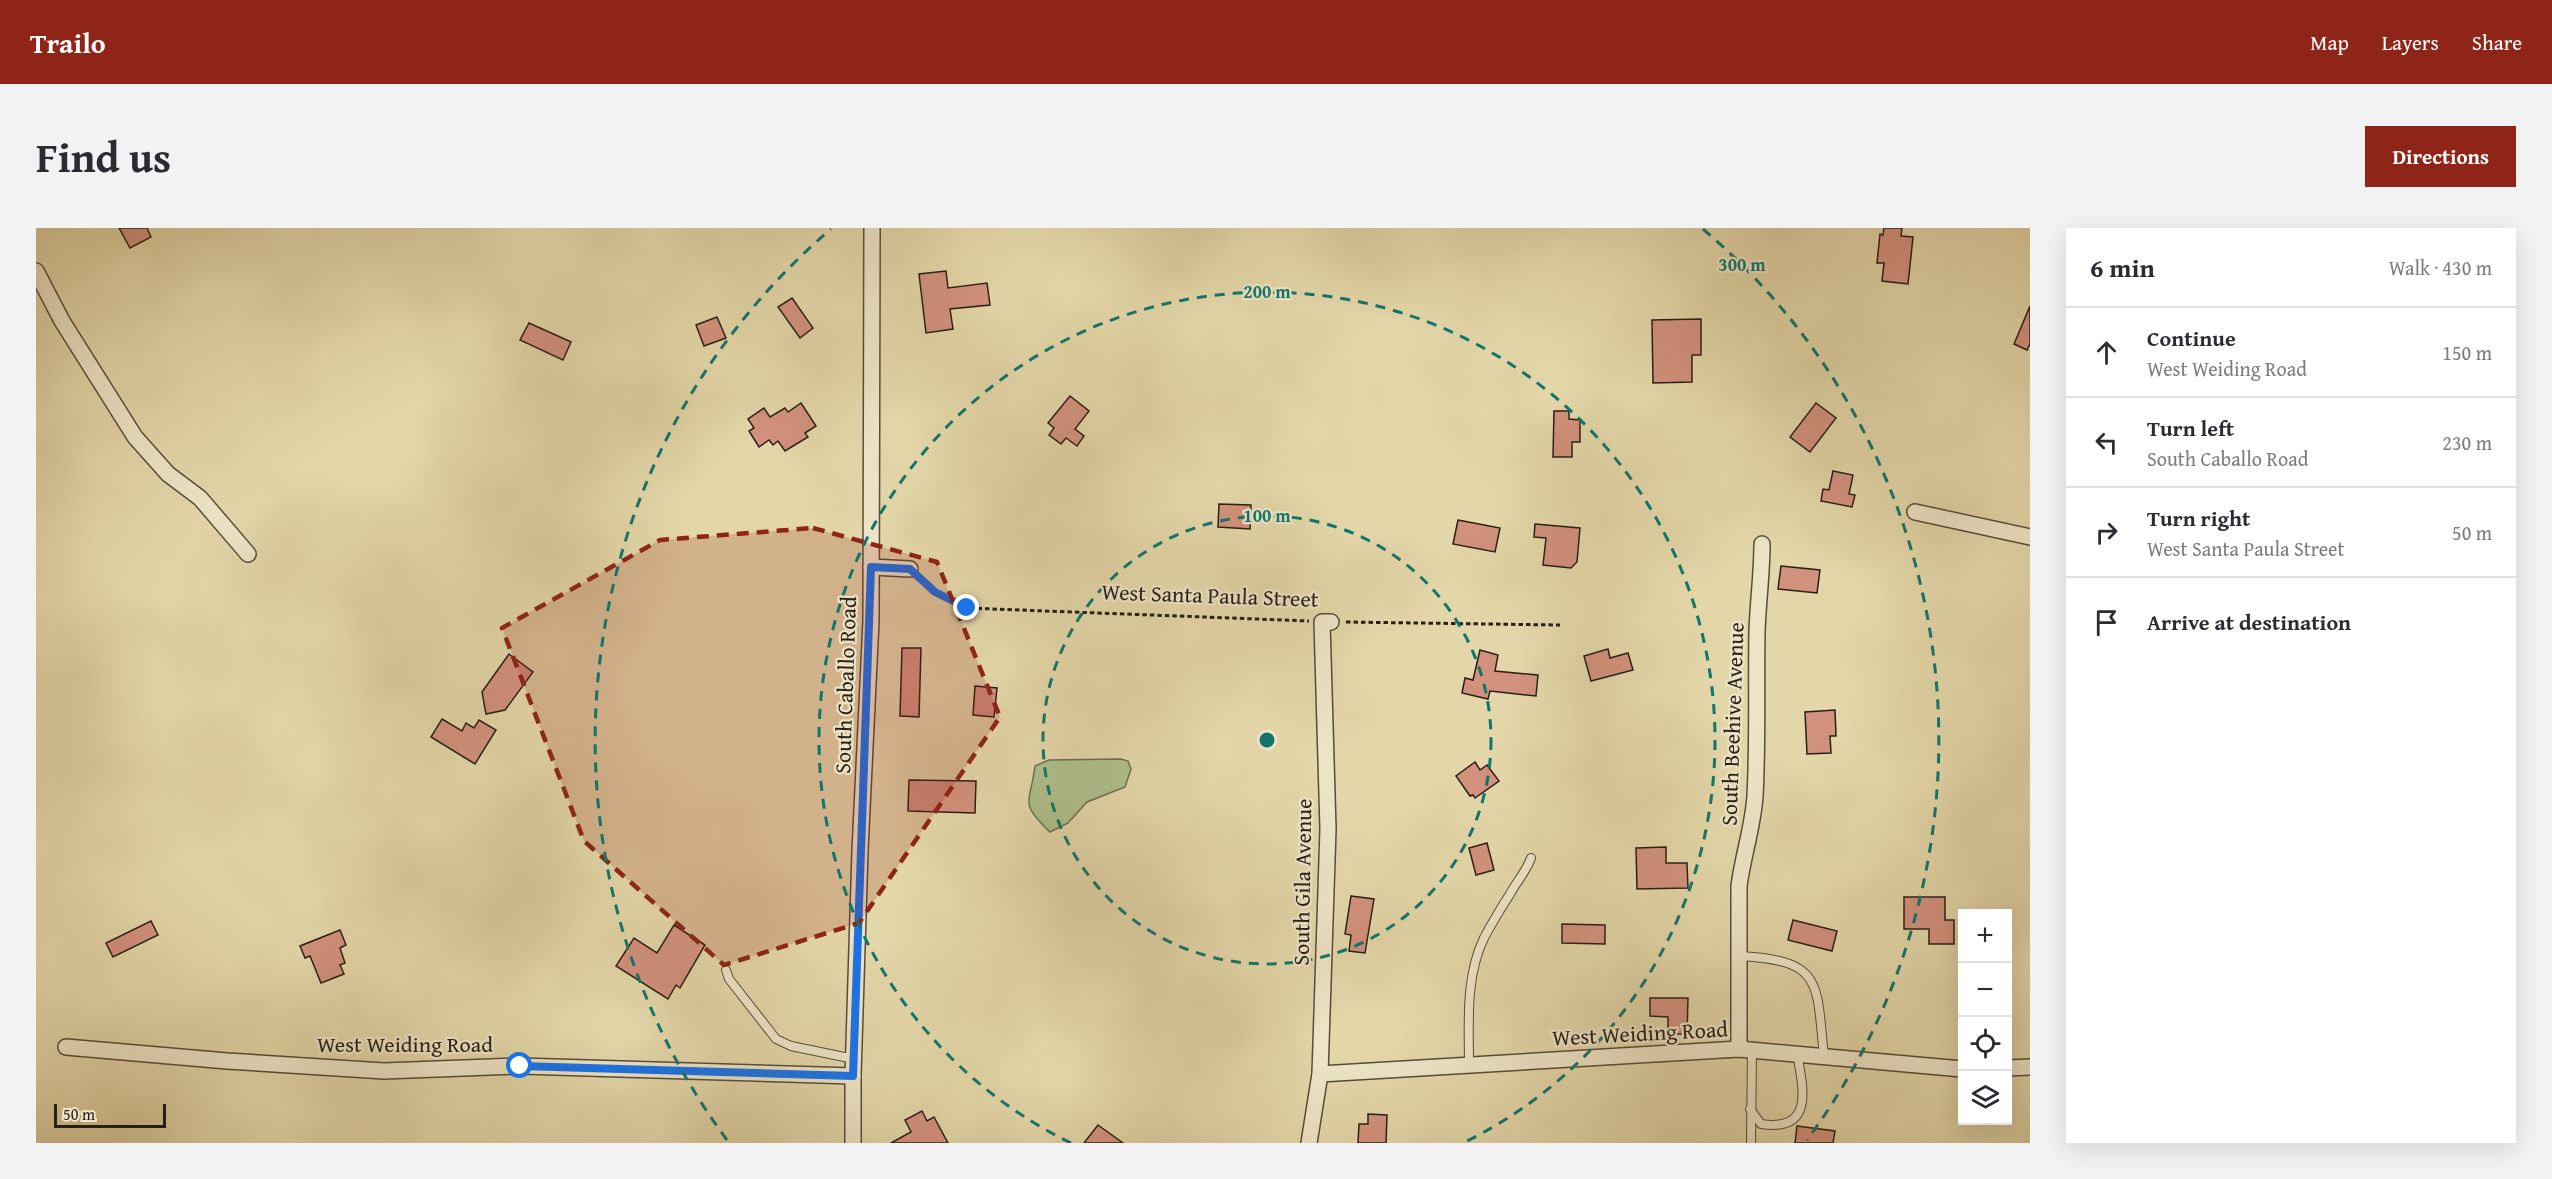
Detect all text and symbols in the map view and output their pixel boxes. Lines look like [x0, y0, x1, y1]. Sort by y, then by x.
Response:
text: Trailo [30, 22, 106, 63]
text: Map [2310, 27, 2349, 58]
text: Layers [2382, 27, 2439, 58]
text: Share [2472, 27, 2522, 58]
text: Find us [36, 126, 171, 187]
button: Directions [2365, 126, 2516, 187]
text: 6 min [2090, 248, 2155, 287]
text: 300 m [1718, 251, 1766, 278]
text: Walk · 430 m [2389, 253, 2492, 282]
text: 200 m [1243, 278, 1291, 305]
text: Continue [2147, 322, 2236, 354]
icon: ahead [2090, 336, 2123, 369]
text: 150 m [2442, 338, 2492, 367]
text: West Weiding Road [2147, 354, 2307, 383]
text: Turn left [2147, 412, 2234, 444]
icon: left [2090, 426, 2123, 459]
text: 230 m [2442, 428, 2492, 457]
text: South Caballo Road [2147, 444, 2308, 473]
text: 100 m [1243, 502, 1291, 529]
text: Turn right [2147, 502, 2250, 534]
icon: right [2090, 516, 2123, 549]
text: 50 m [2452, 518, 2492, 547]
text: West Santa Paula Street [2147, 534, 2344, 563]
street label: West Santa Paula Street [1101, 575, 1319, 615]
route end [953, 594, 979, 620]
street label: South Caballo Road [826, 596, 864, 774]
icon: arrive [2090, 606, 2123, 639]
text: Arrive at destination [2147, 606, 2351, 638]
street label: South Beehive Avenue [1712, 622, 1752, 826]
centre of rings [1257, 730, 1277, 750]
street label: South Gila Avenue [1285, 798, 1319, 966]
map controls [1958, 909, 2012, 1125]
button: + [1958, 909, 2012, 963]
button: − [1958, 963, 2012, 1017]
street label: West Weiding Road [1551, 1012, 1729, 1054]
button: locate [1958, 1017, 2012, 1071]
street label: West Weiding Road [317, 1028, 493, 1060]
route start [506, 1052, 532, 1078]
button: layers [1958, 1071, 2012, 1125]
scale bar [54, 1101, 166, 1128]
text: 50 m [63, 1102, 95, 1126]

